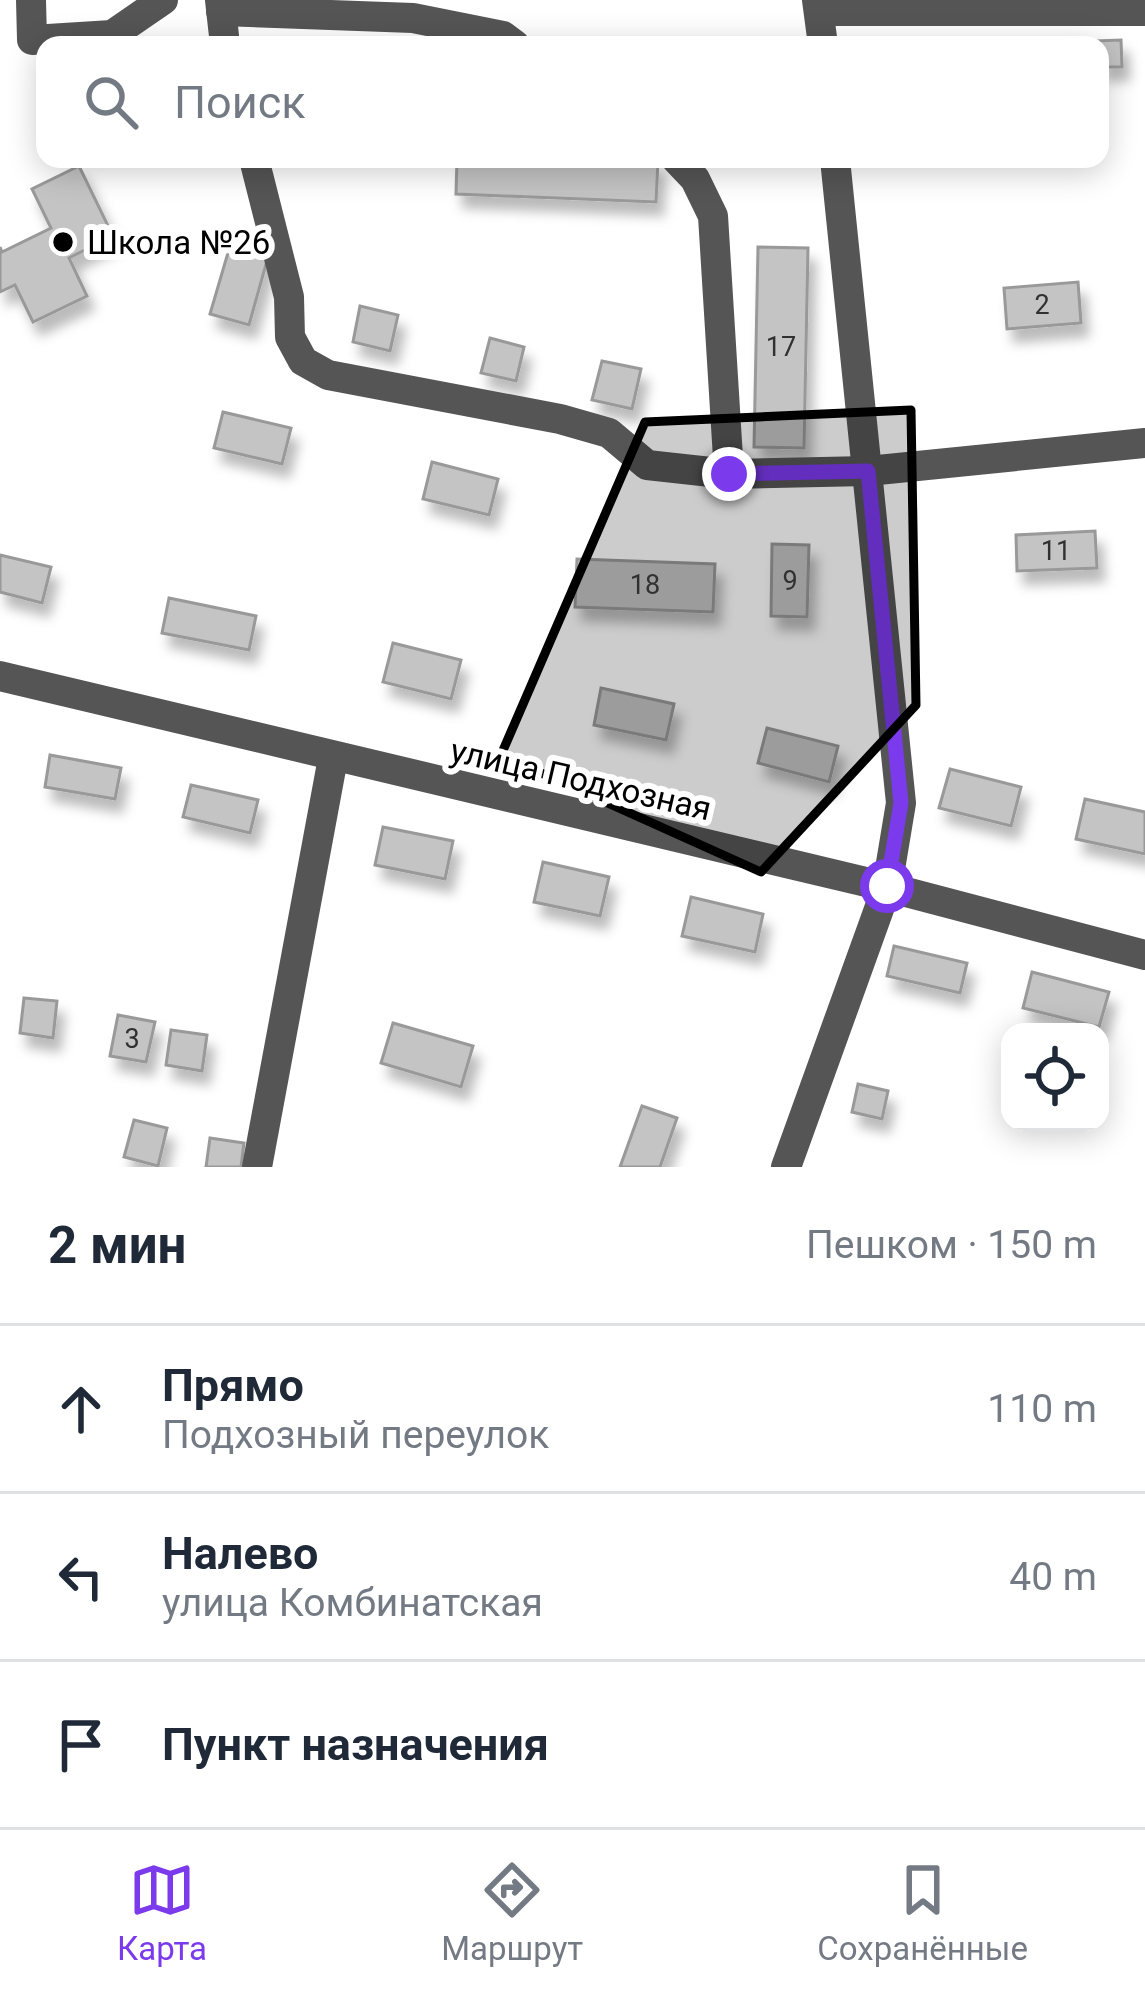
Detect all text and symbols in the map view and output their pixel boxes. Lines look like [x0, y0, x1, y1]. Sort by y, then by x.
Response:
search box [36, 36, 1109, 168]
icon: search [78, 69, 144, 135]
text: Поиск [174, 76, 306, 129]
place label: Школа №26 [87, 223, 270, 262]
marker: Школа №26 [50, 229, 76, 255]
house number: 2 [1034, 289, 1050, 321]
house number: 17 [766, 331, 796, 363]
route end [702, 447, 756, 501]
house number: 11 [1041, 535, 1071, 567]
house number: 9 [782, 565, 798, 597]
house number: 18 [630, 569, 660, 601]
street label: улица Подхозная [447, 730, 715, 828]
route start [860, 859, 914, 913]
house number: 3 [124, 1023, 140, 1055]
map controls [1001, 1023, 1109, 1131]
button: locate [1001, 1023, 1109, 1131]
text: 2 мин [48, 1216, 186, 1275]
text: Пешком · 150 m [806, 1222, 1097, 1268]
text: Прямо [162, 1359, 304, 1412]
icon: ahead [48, 1376, 114, 1442]
text: 110 m [987, 1386, 1097, 1432]
text: Подхозный переулок [162, 1412, 549, 1458]
text: Налево [162, 1527, 319, 1580]
icon: left [48, 1544, 114, 1610]
text: 40 m [1009, 1554, 1097, 1600]
text: улица Комбинатская [162, 1580, 543, 1626]
icon: arrive [48, 1712, 114, 1778]
text: Пункт назначения [162, 1718, 549, 1771]
tab: Карта [117, 1857, 207, 1968]
tab: Маршрут [441, 1857, 583, 1968]
tab: Сохранённые [817, 1857, 1028, 1968]

